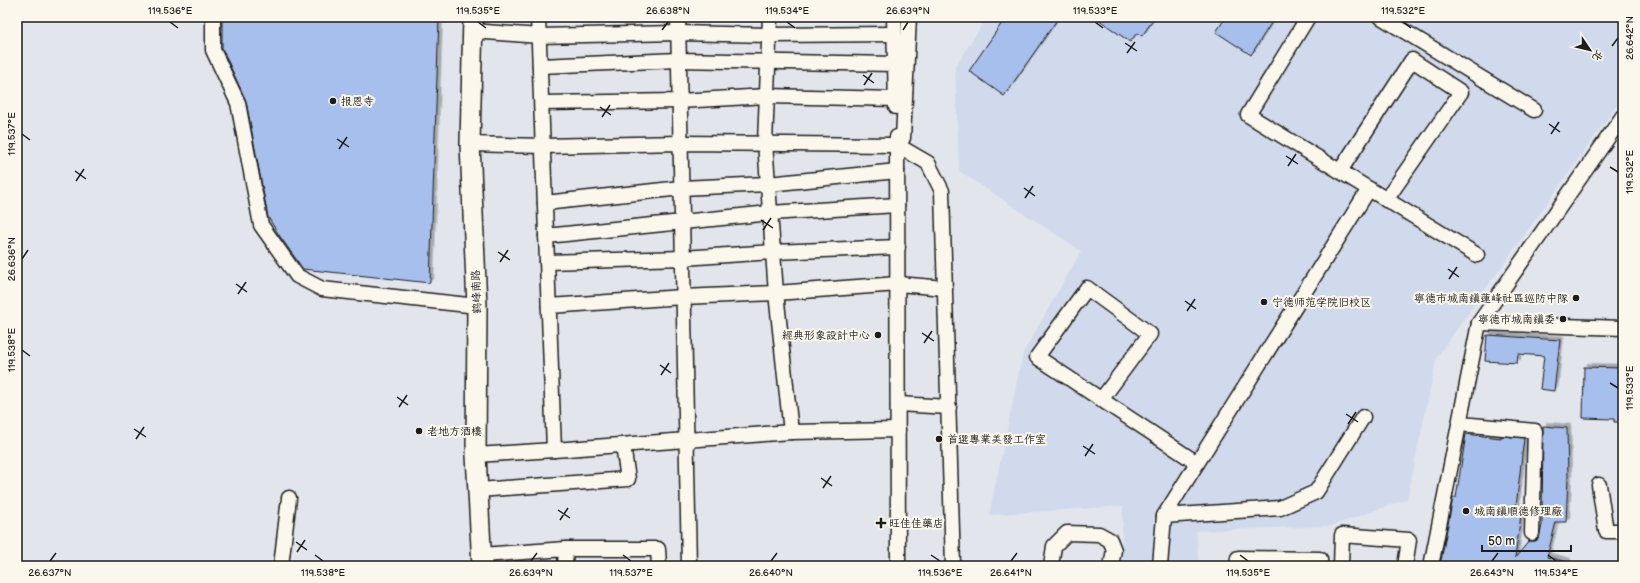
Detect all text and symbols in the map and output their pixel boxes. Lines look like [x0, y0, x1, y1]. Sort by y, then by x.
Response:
text: 119.536°E [148, 5, 193, 17]
text: 119.535°E [456, 5, 500, 17]
text: 26.638°N [646, 5, 690, 17]
text: 119.534°E [765, 5, 810, 17]
text: 26.639°N [886, 5, 930, 17]
text: 119.533°E [1073, 5, 1118, 17]
text: 119.532°E [1381, 5, 1425, 17]
text: 26.642°N [1624, 16, 1636, 60]
north arrow [1570, 30, 1610, 70]
text: 北 [1589, 47, 1606, 64]
place label: 报恩寺 [341, 95, 374, 108]
marker: 报恩寺 [328, 96, 338, 106]
text: 119.537°E [6, 112, 18, 156]
text: 119.532°E [1624, 150, 1636, 194]
text: 26.636°N [6, 237, 18, 281]
street label: 鹤峰南路 [469, 270, 484, 314]
place label: 寧德市城南鎮蓮峰社區巡防中隊 [1414, 292, 1568, 305]
marker: 寧德市城南鎮蓮峰社區巡防中隊 [1571, 293, 1581, 303]
place label: 宁德师范学院旧校区 [1272, 296, 1371, 309]
marker: 宁德师范学院旧校区 [1259, 297, 1269, 307]
place label: 寧德市城南鎮委 [1478, 313, 1555, 326]
marker: 寧德市城南鎮委 [1558, 314, 1568, 324]
text: 119.538°E [6, 327, 18, 372]
place label: 經典形象設計中心 [782, 329, 870, 342]
marker: 經典形象設計中心 [873, 330, 883, 340]
text: 119.533°E [1624, 365, 1636, 410]
place label: 老地方酒樓 [427, 425, 482, 438]
marker: 老地方酒樓 [414, 426, 424, 436]
place label: 首選專業美發工作室 [947, 433, 1046, 446]
marker: 首選專業美發工作室 [934, 434, 944, 444]
place label: 城南鎮順德修理廠 [1474, 505, 1562, 518]
marker: 城南鎮順德修理廠 [1461, 506, 1471, 516]
place label: 旺佳佳藥店 [889, 517, 944, 530]
marker: 旺佳佳藥店 [876, 518, 886, 528]
scale bar [1482, 527, 1571, 553]
text: 50 m [1488, 534, 1515, 549]
text: 26.637°N [28, 567, 72, 579]
text: 119.538°E [301, 567, 346, 579]
text: 26.639°N [509, 567, 553, 579]
text: 119.537°E [609, 567, 653, 579]
text: 26.640°N [749, 567, 793, 579]
text: 119.536°E [918, 567, 963, 579]
text: 26.641°N [990, 567, 1032, 579]
text: 119.535°E [1226, 567, 1270, 579]
text: 26.643°N [1470, 567, 1514, 579]
text: 119.534°E [1534, 567, 1579, 579]

